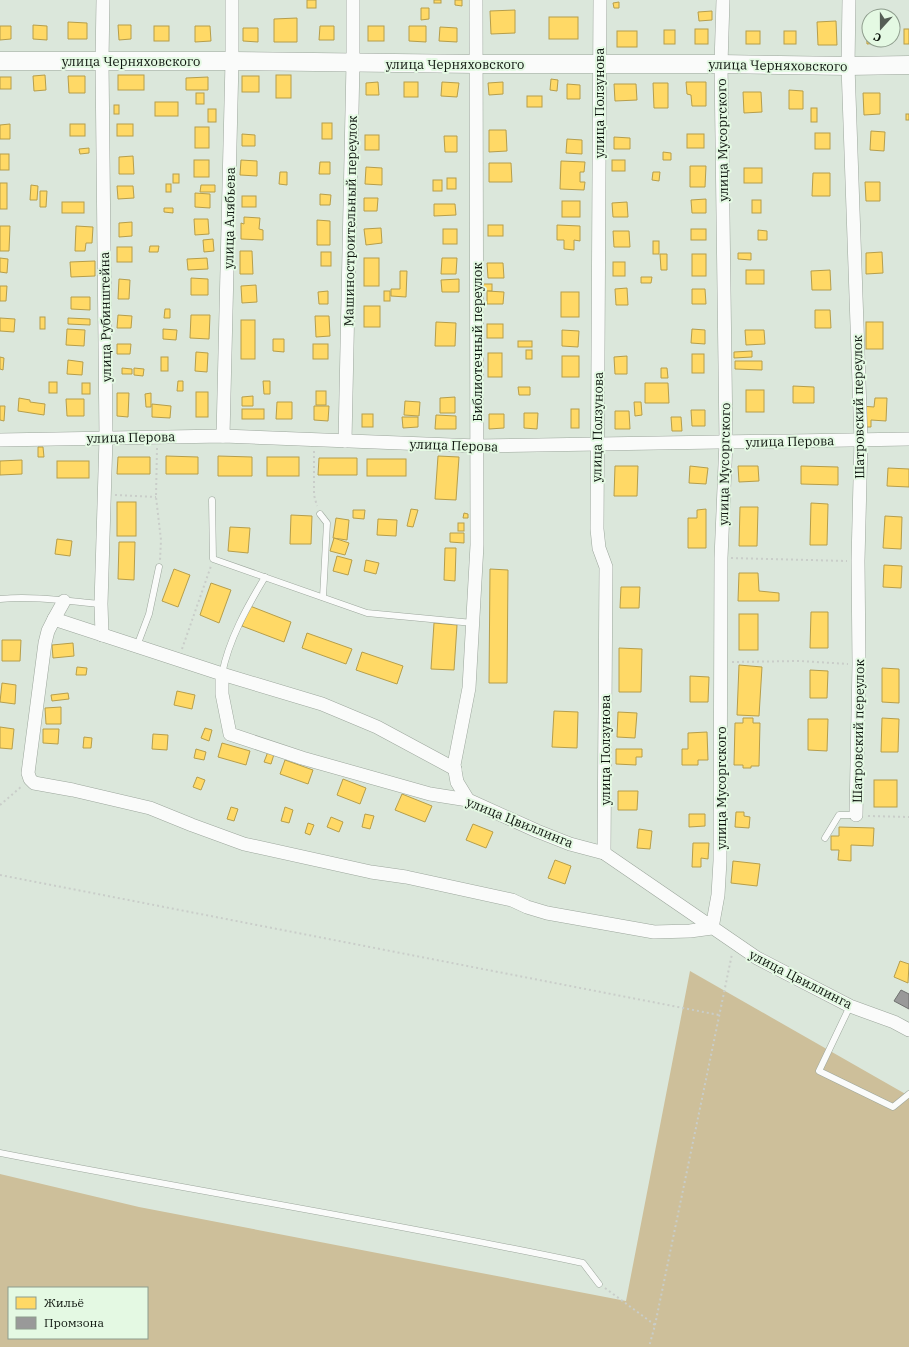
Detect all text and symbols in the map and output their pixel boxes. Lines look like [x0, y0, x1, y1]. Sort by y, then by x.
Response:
north arrow [861, 8, 901, 48]
text: С [871, 29, 883, 45]
street label: улица Ползунова [591, 48, 608, 158]
street label: улица Черняховского [62, 53, 200, 70]
street label: улица Черняховского [386, 56, 524, 73]
street label: улица Черняховского [708, 56, 848, 75]
street label: улица Мусоргского [713, 78, 732, 202]
street label: Машиностроительный переулок [340, 115, 361, 327]
street label: улица Алябьева [220, 167, 239, 269]
street label: улица Рубинштейна [96, 252, 115, 382]
street label: Библиотечный переулок [469, 262, 486, 422]
street label: Шатровский переулок [849, 335, 868, 479]
street label: улица Ползунова [588, 372, 607, 482]
street label: улица Мусоргского [715, 402, 734, 526]
street label: улица Перова [87, 428, 175, 447]
street label: улица Перова [746, 432, 834, 451]
street label: улица Перова [409, 435, 499, 456]
street label: Шатровский переулок [849, 659, 868, 803]
street label: улица Ползунова [597, 695, 614, 805]
street label: улица Мусоргского [713, 727, 730, 849]
street label: улица Цвиллинга [464, 793, 576, 852]
street label: улица Цвиллинга [746, 946, 855, 1013]
legend [8, 1287, 148, 1339]
text: Жильё [44, 1295, 84, 1310]
text: Промзона [44, 1315, 104, 1330]

